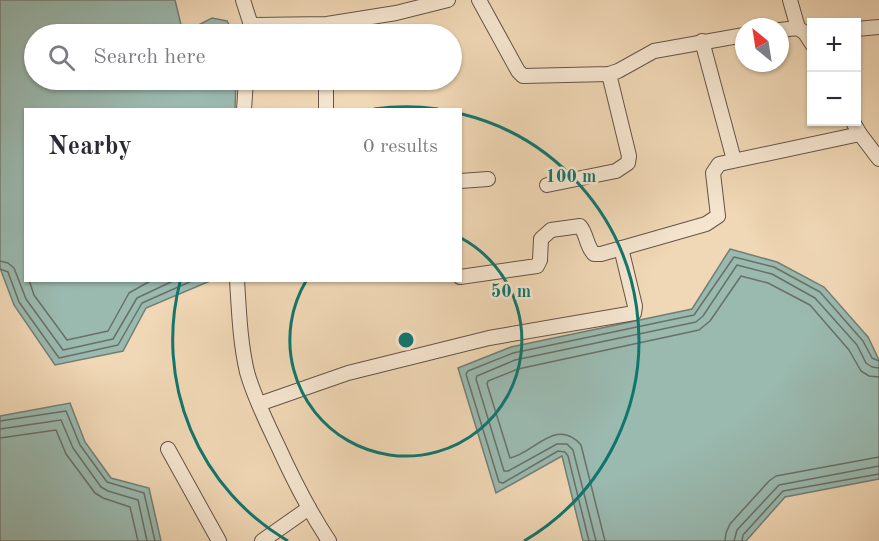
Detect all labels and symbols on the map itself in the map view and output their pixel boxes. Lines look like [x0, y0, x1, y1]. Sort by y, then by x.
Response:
north arrow [735, 18, 789, 72]
text: 100 m [546, 168, 596, 186]
text: 50 m [491, 283, 531, 301]
centre of rings [396, 330, 416, 350]

